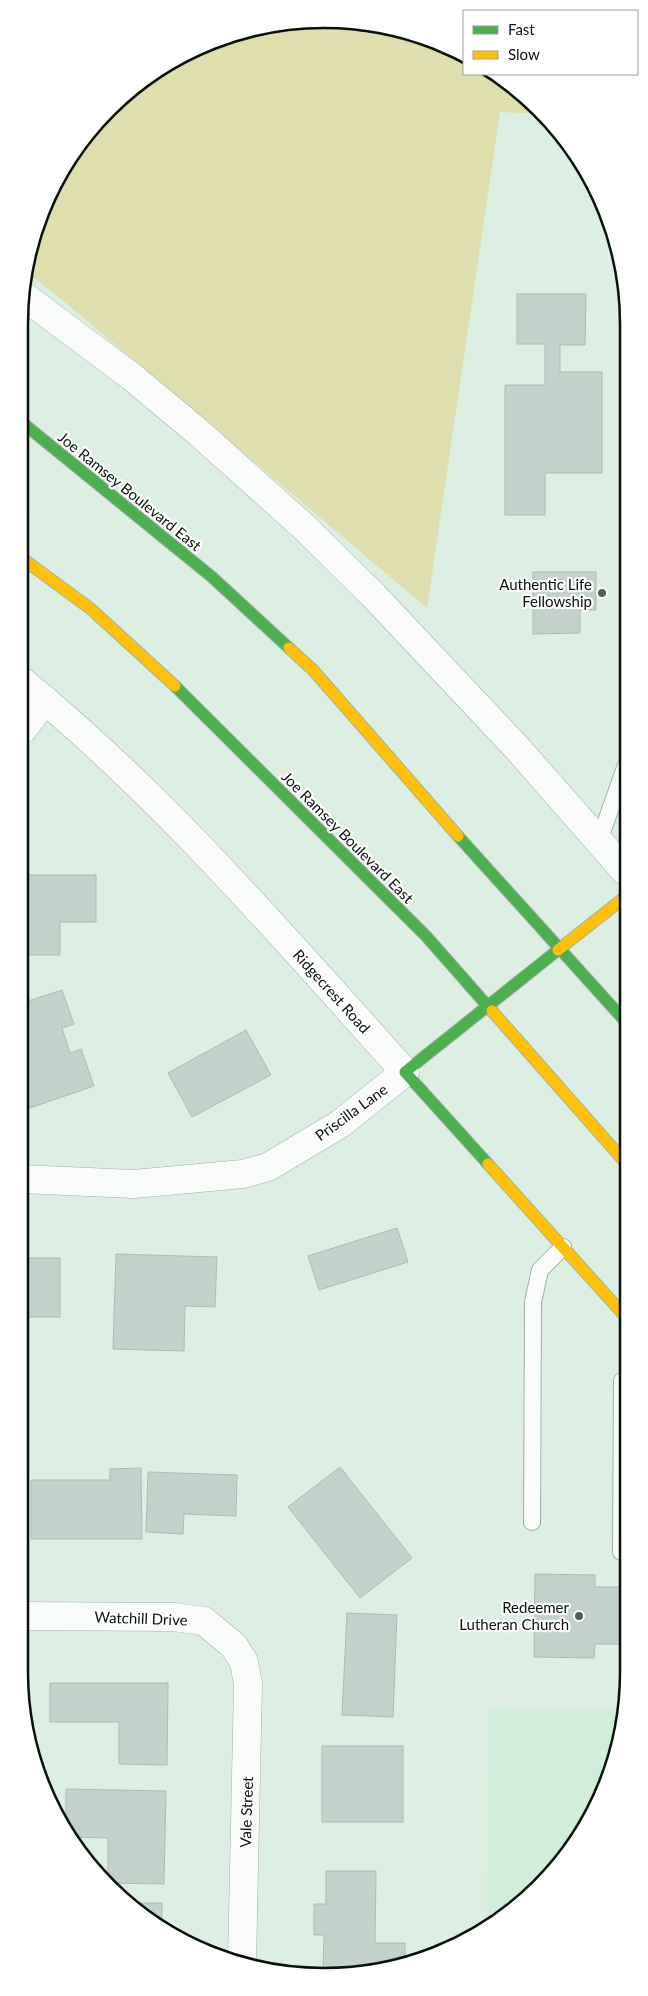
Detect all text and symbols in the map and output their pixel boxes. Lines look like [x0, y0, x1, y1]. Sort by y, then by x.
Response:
legend [463, 10, 638, 75]
text: Fast [508, 20, 535, 38]
text: Slow [508, 45, 540, 63]
street label: Joe Ramsey Boulevard East [55, 428, 206, 555]
place label: Authentic Life Fellowship [499, 575, 592, 610]
marker: Authentic Life Fellowship [596, 587, 608, 599]
street label: Joe Ramsey Boulevard East [278, 767, 418, 907]
street label: Ridgecrest Road [290, 946, 374, 1036]
street label: Priscilla Lane [311, 1080, 391, 1144]
place label: Redeemer Lutheran Church [459, 1598, 570, 1633]
street label: Watchill Drive [94, 1607, 188, 1629]
marker: Redeemer Lutheran Church [573, 1610, 585, 1622]
street label: Vale Street [236, 1775, 256, 1848]

